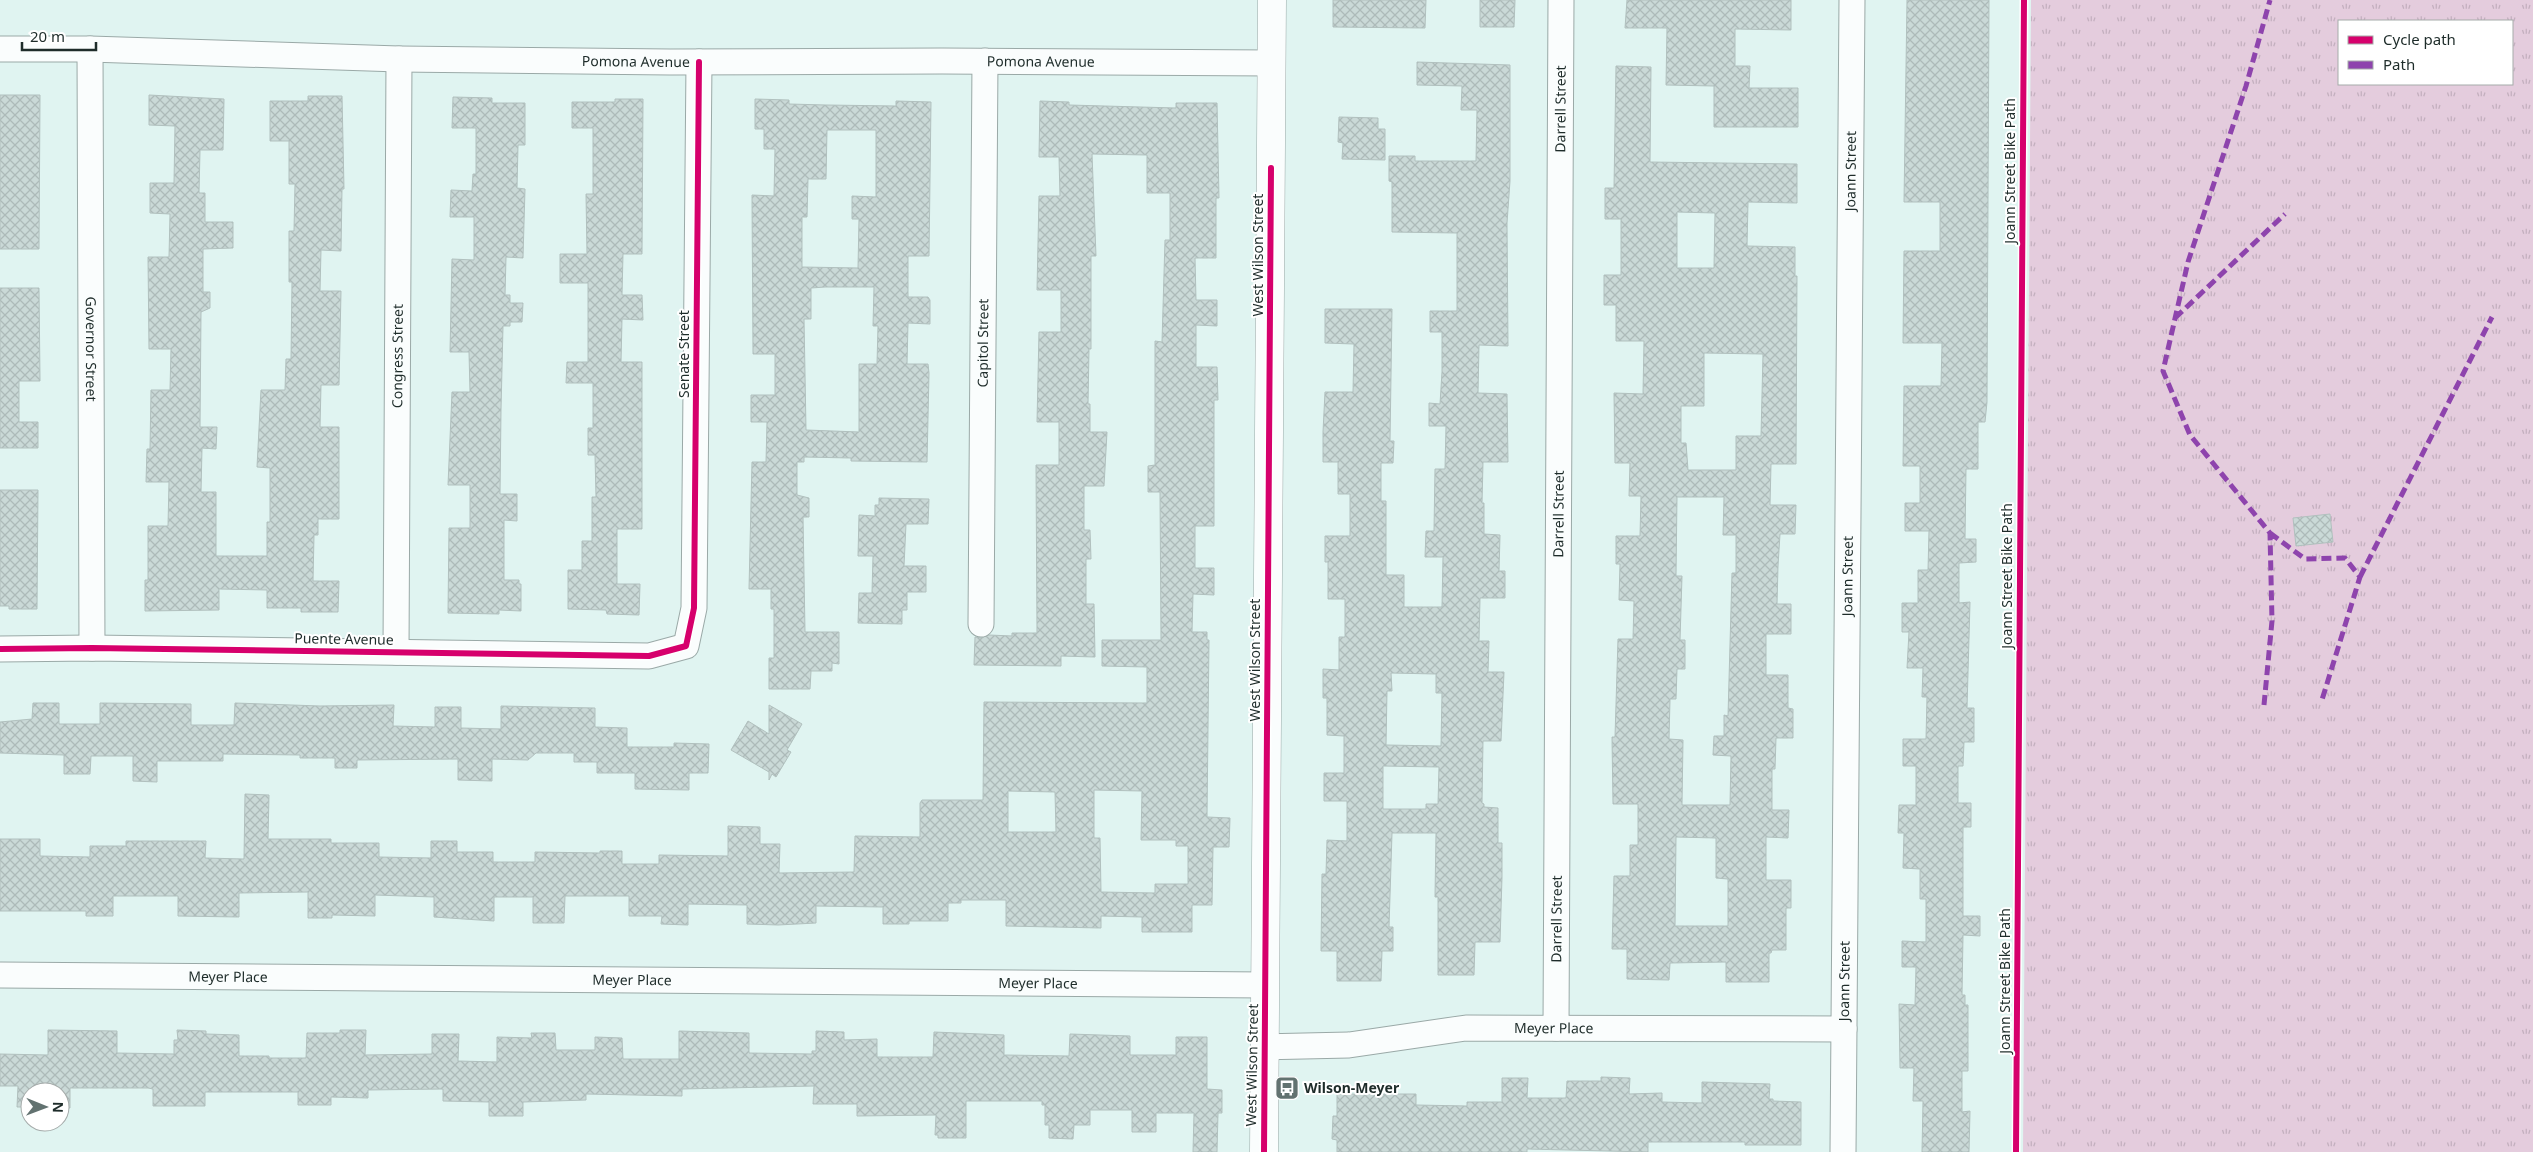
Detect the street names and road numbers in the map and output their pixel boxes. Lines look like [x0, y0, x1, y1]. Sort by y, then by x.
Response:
street label: Pomona Avenue [582, 51, 690, 71]
street label: Pomona Avenue [987, 51, 1095, 71]
street label: Darrell Street [1550, 65, 1570, 153]
street label: Joann Street Bike Path [2000, 98, 2019, 246]
street label: Joann Street [1840, 131, 1860, 213]
street label: West Wilson Street [1248, 194, 1267, 316]
street label: Governor Street [82, 296, 101, 402]
street label: Capitol Street [973, 298, 992, 388]
street label: Congress Street [387, 304, 407, 408]
street label: Senate Street [674, 310, 693, 398]
street label: Darrell Street [1548, 470, 1568, 558]
street label: Joann Street Bike Path [1997, 503, 2016, 651]
street label: Joann Street [1837, 536, 1857, 618]
street label: West Wilson Street [1245, 599, 1264, 721]
street label: Puente Avenue [294, 628, 394, 649]
street label: Darrell Street [1546, 875, 1566, 963]
street label: Joann Street Bike Path [1995, 908, 2014, 1056]
street label: Joann Street [1834, 941, 1854, 1023]
street label: Meyer Place [188, 966, 268, 986]
street label: Meyer Place [592, 970, 672, 989]
street label: Meyer Place [998, 973, 1078, 993]
street label: West Wilson Street [1241, 1003, 1262, 1127]
street label: Meyer Place [1514, 1018, 1594, 1037]

